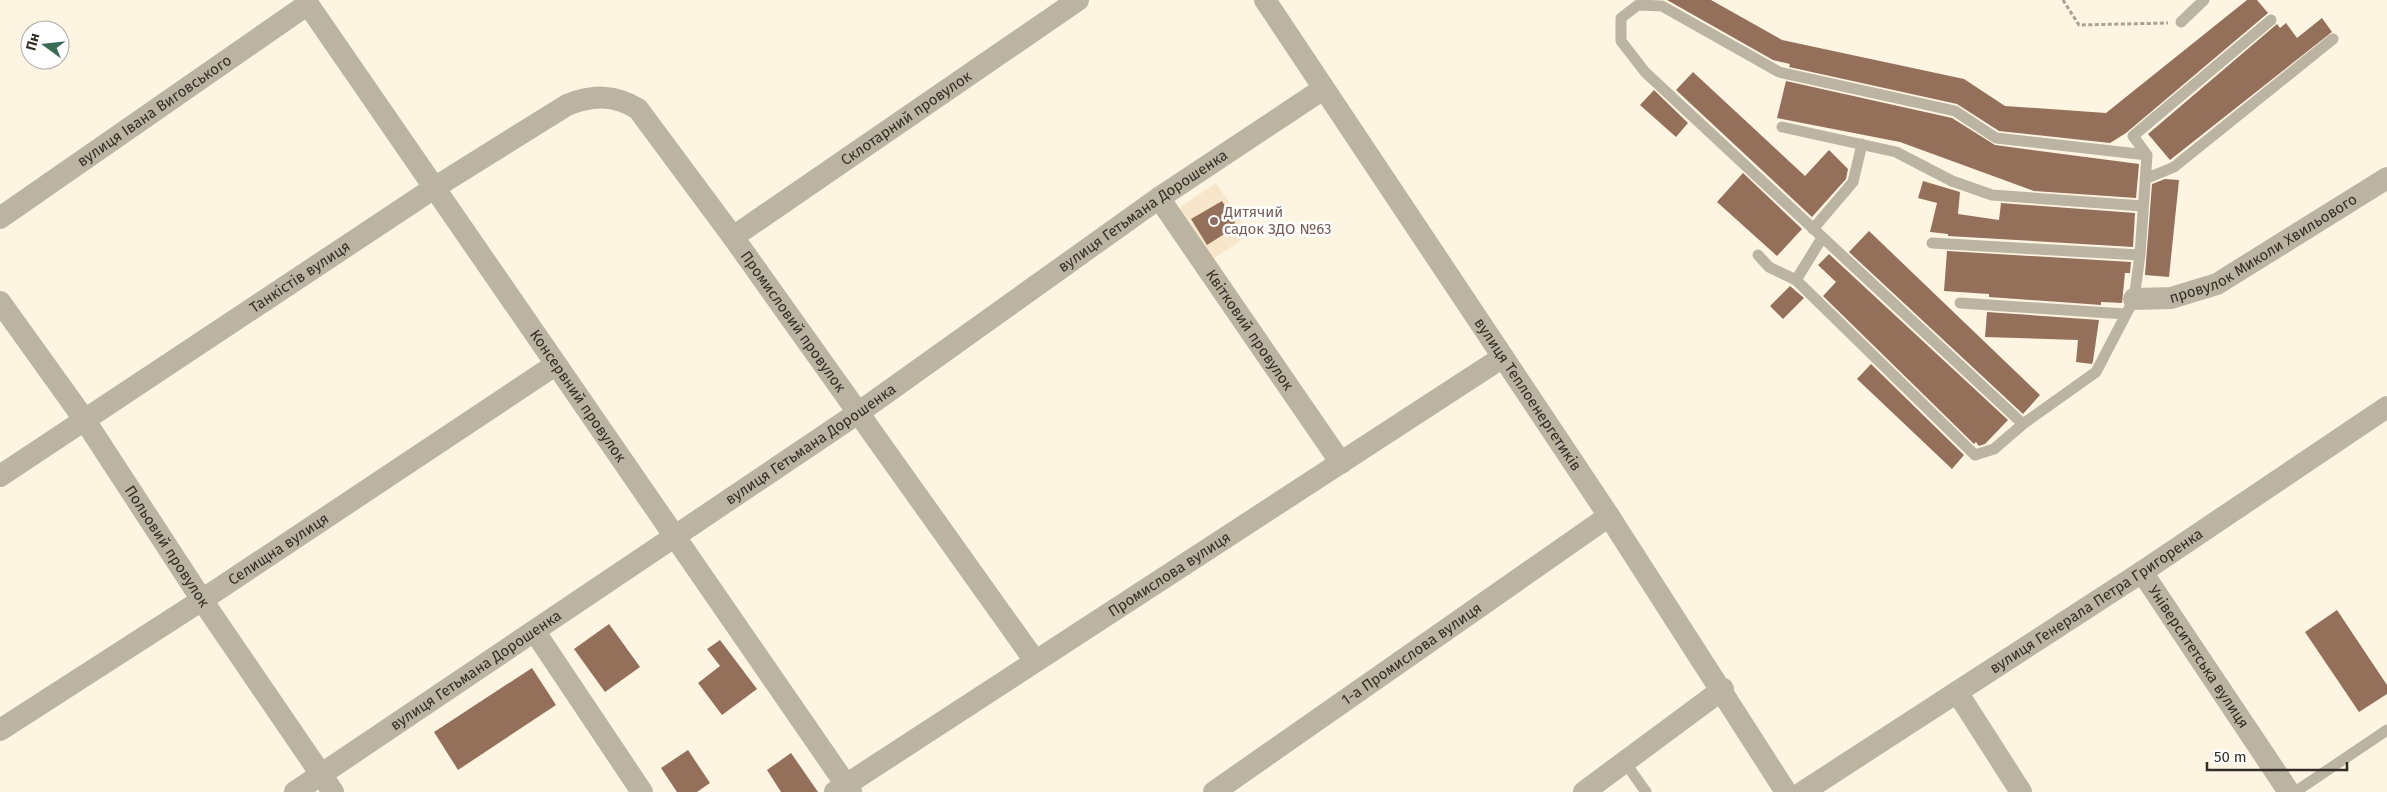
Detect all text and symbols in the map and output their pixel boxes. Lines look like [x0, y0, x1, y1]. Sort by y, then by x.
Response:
north arrow [20, 20, 70, 70]
text: Пн [22, 31, 43, 52]
street label: вулиця Івана Виговського [74, 51, 235, 171]
street label: Склотарний провулок [837, 67, 975, 169]
street label: вулиця Гетьмана Дорошенка [1055, 146, 1231, 276]
street label: провулок Миколи Хвильового [2167, 190, 2360, 307]
place label: Дитячий садок ЗДО №63 [1223, 203, 1332, 238]
marker: Дитячий садок ЗДО №63 [1208, 215, 1220, 227]
street label: Танкістів вулиця [246, 237, 354, 317]
street label: Промисловий провулок [737, 247, 850, 396]
street label: Квітковий провулок [1202, 266, 1297, 394]
street label: вулиця Теплоенергетиків [1471, 315, 1585, 474]
street label: Консервний провулок [526, 326, 630, 466]
street label: вулиця Гетьмана Дорошенка [722, 380, 899, 509]
street label: Польовий провулок [121, 482, 213, 611]
street label: Селищна вулиця [225, 509, 332, 589]
street label: вулиця Генерала Петра Григоренка [1986, 525, 2206, 677]
street label: Промислова вулиця [1105, 528, 1234, 621]
street label: Університетська вулиця [2145, 582, 2253, 732]
street label: 1-а Промислова вулиця [1338, 599, 1485, 709]
street label: вулиця Гетьмана Дорошенка [387, 606, 565, 734]
scale bar [2207, 740, 2347, 772]
text: 50 m [2214, 748, 2247, 766]

